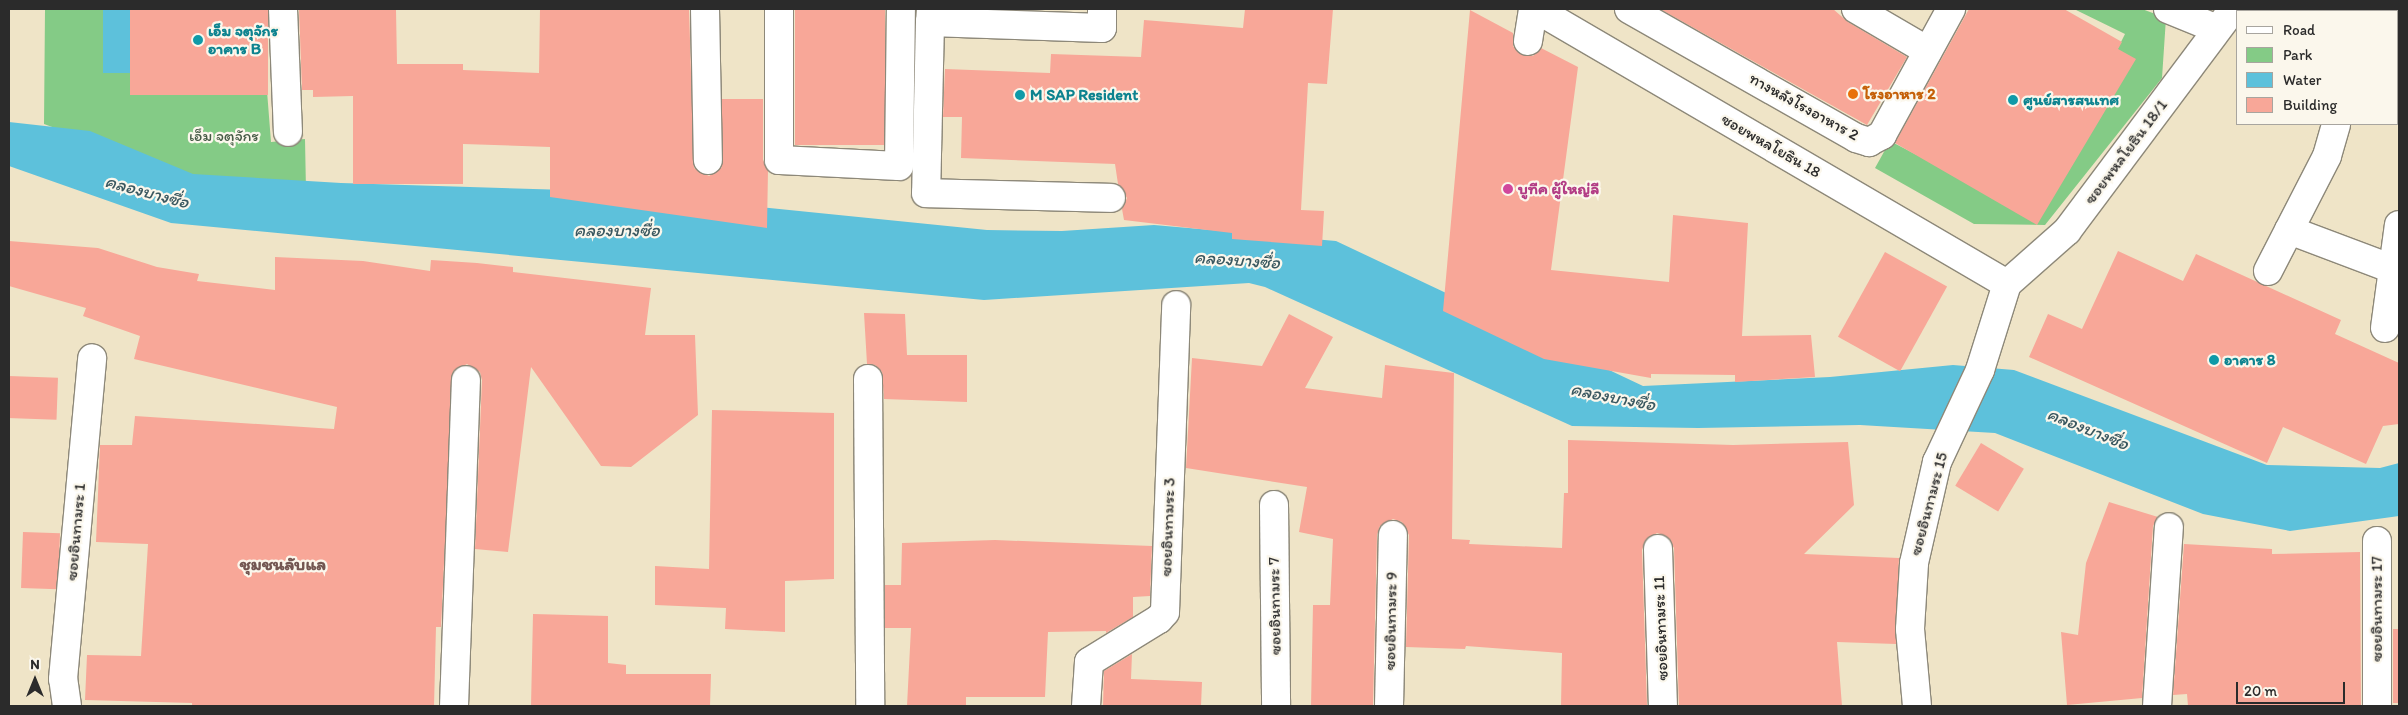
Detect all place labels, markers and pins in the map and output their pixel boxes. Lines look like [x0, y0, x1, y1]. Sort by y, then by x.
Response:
place label: เอ็ม จตุจักร อาคาร B [208, 21, 278, 59]
marker: เอ็ม จตุจักร อาคาร B [192, 34, 204, 46]
place label: โรงอาหาร 2 [1863, 84, 1936, 104]
place label: M SAP Resident [1030, 85, 1138, 105]
marker: โรงอาหาร 2 [1847, 88, 1859, 100]
marker: M SAP Resident [1014, 89, 1026, 101]
place label: ศูนย์สารสนเทศ [2023, 90, 2119, 110]
marker: ศูนย์สารสนเทศ [2007, 94, 2019, 106]
place label: บูทีค ผู้ใหญ่ลี [1518, 179, 1599, 199]
marker: บูทีค ผู้ใหญ่ลี [1502, 183, 1514, 195]
place label: อาคาร 8 [2224, 350, 2276, 370]
marker: อาคาร 8 [2208, 354, 2220, 366]

